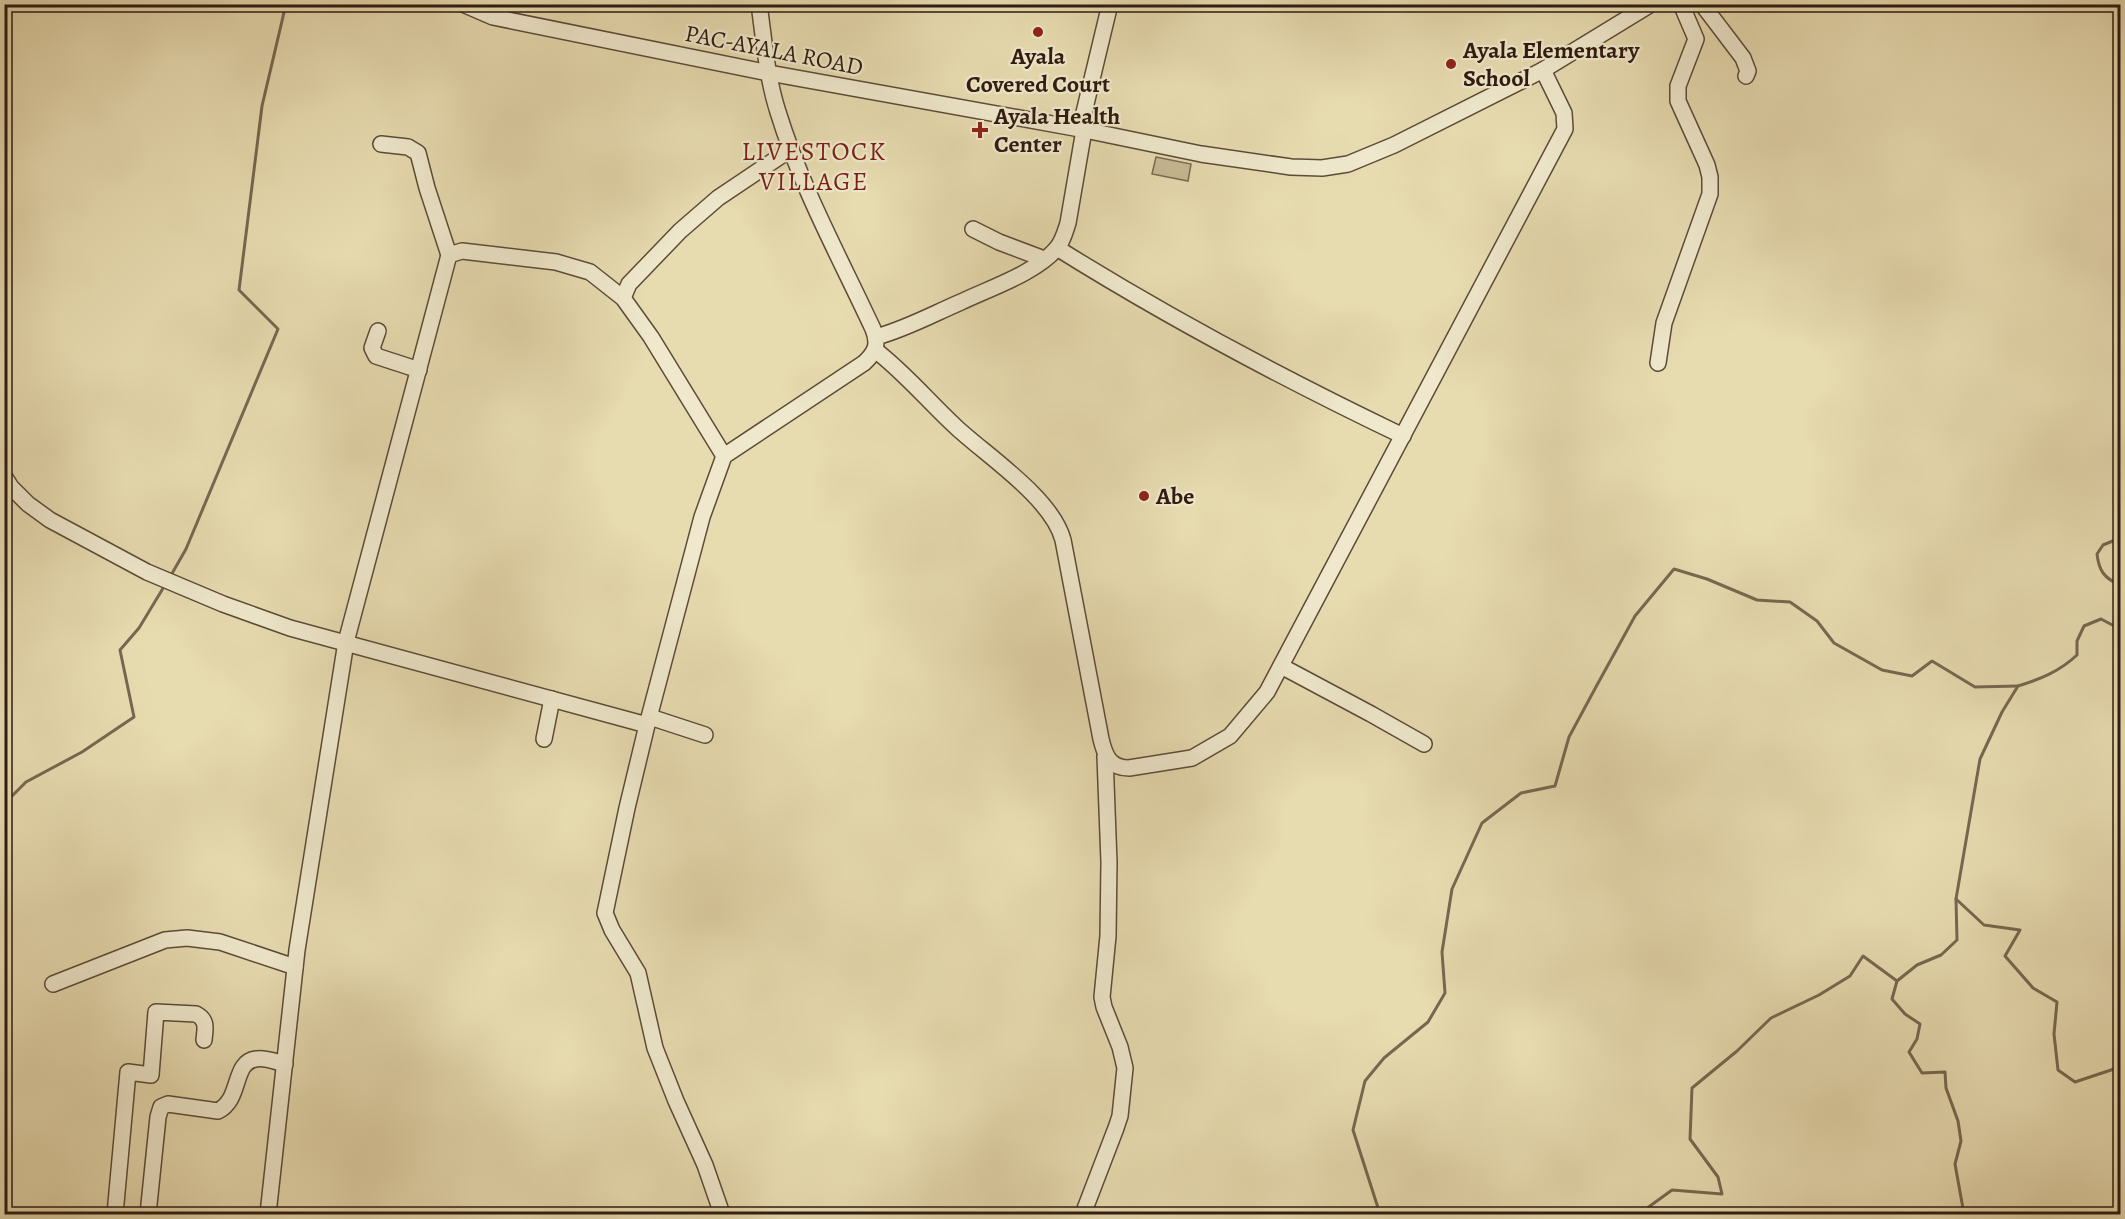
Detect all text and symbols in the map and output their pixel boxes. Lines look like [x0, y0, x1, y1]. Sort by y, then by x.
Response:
street label: PAC-AYALA ROAD [682, 17, 866, 83]
marker: Ayala Covered Court [1031, 25, 1045, 39]
place label: Ayala Elementary School [1462, 34, 1640, 94]
place label: Ayala Covered Court [966, 40, 1110, 100]
marker: Ayala Elementary School [1444, 57, 1458, 71]
place label: Ayala Health Center [993, 100, 1120, 160]
marker: Ayala Health Center [971, 121, 989, 139]
district label: LIVESTOCK VILLAGE [741, 134, 887, 199]
place label: Abe [1155, 480, 1194, 512]
marker: Abe [1137, 489, 1151, 503]

